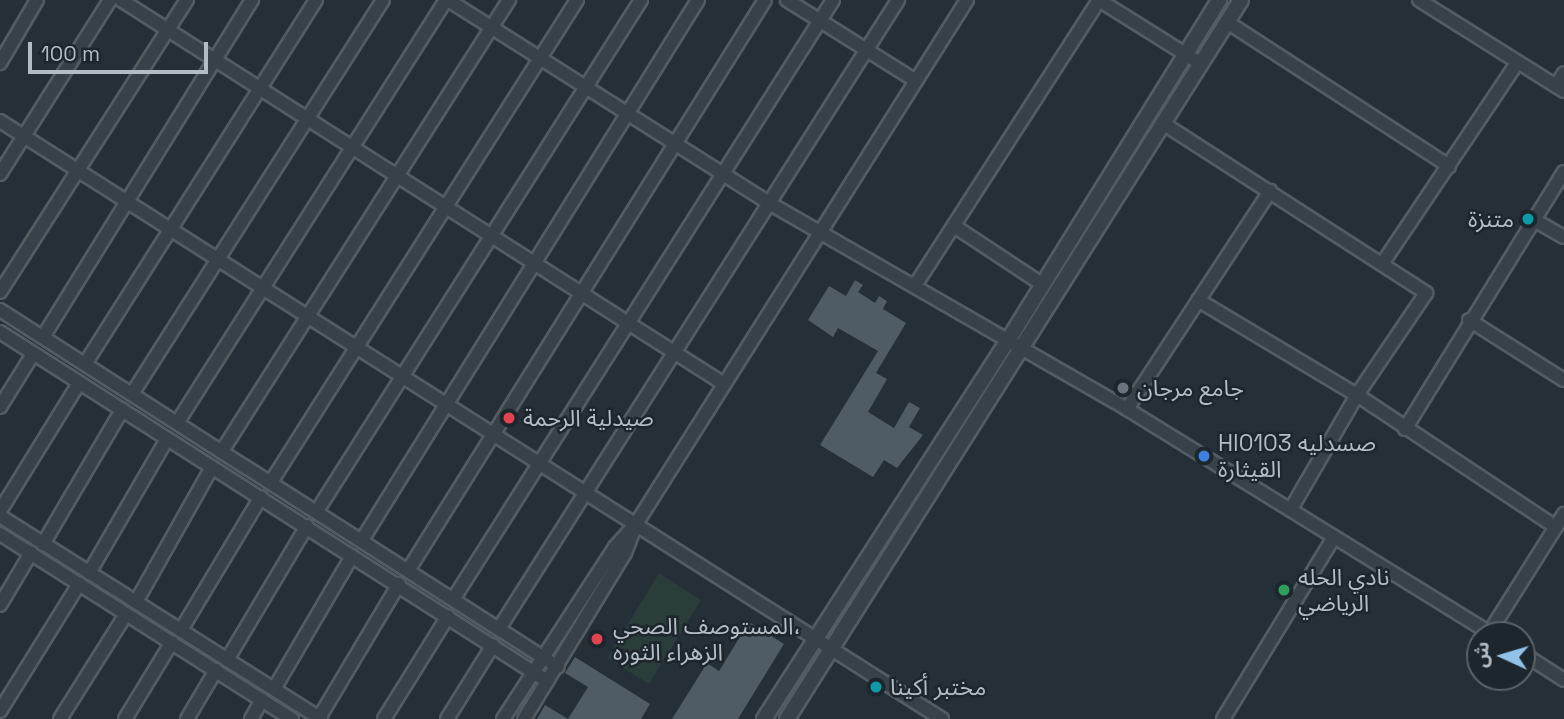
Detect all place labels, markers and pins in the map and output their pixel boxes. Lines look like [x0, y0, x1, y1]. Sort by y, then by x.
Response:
place label: متنزة [1468, 205, 1514, 233]
marker: متنزة [1520, 211, 1536, 227]
place label: جامع مرجان [1137, 374, 1244, 402]
marker: جامع مرجان [1115, 380, 1131, 396]
place label: صيدلية الرحمة [523, 404, 654, 432]
marker: صيدلية الرحمة [501, 410, 517, 426]
place label: Hl0103 صسدليه القيثارة [1218, 429, 1376, 483]
marker: Hl0103 صسدليه القيثارة [1196, 448, 1212, 464]
place label: نادي الحله الرياضي [1298, 563, 1389, 617]
marker: نادي الحله الرياضي [1276, 582, 1292, 598]
place label: المستوصف الصحي، الزهراء الثوره [613, 612, 801, 666]
marker: المستوصف الصحي، الزهراء الثوره [587, 629, 607, 649]
place label: مختبر أكينا [890, 673, 986, 701]
marker: مختبر أكينا [868, 679, 884, 695]

